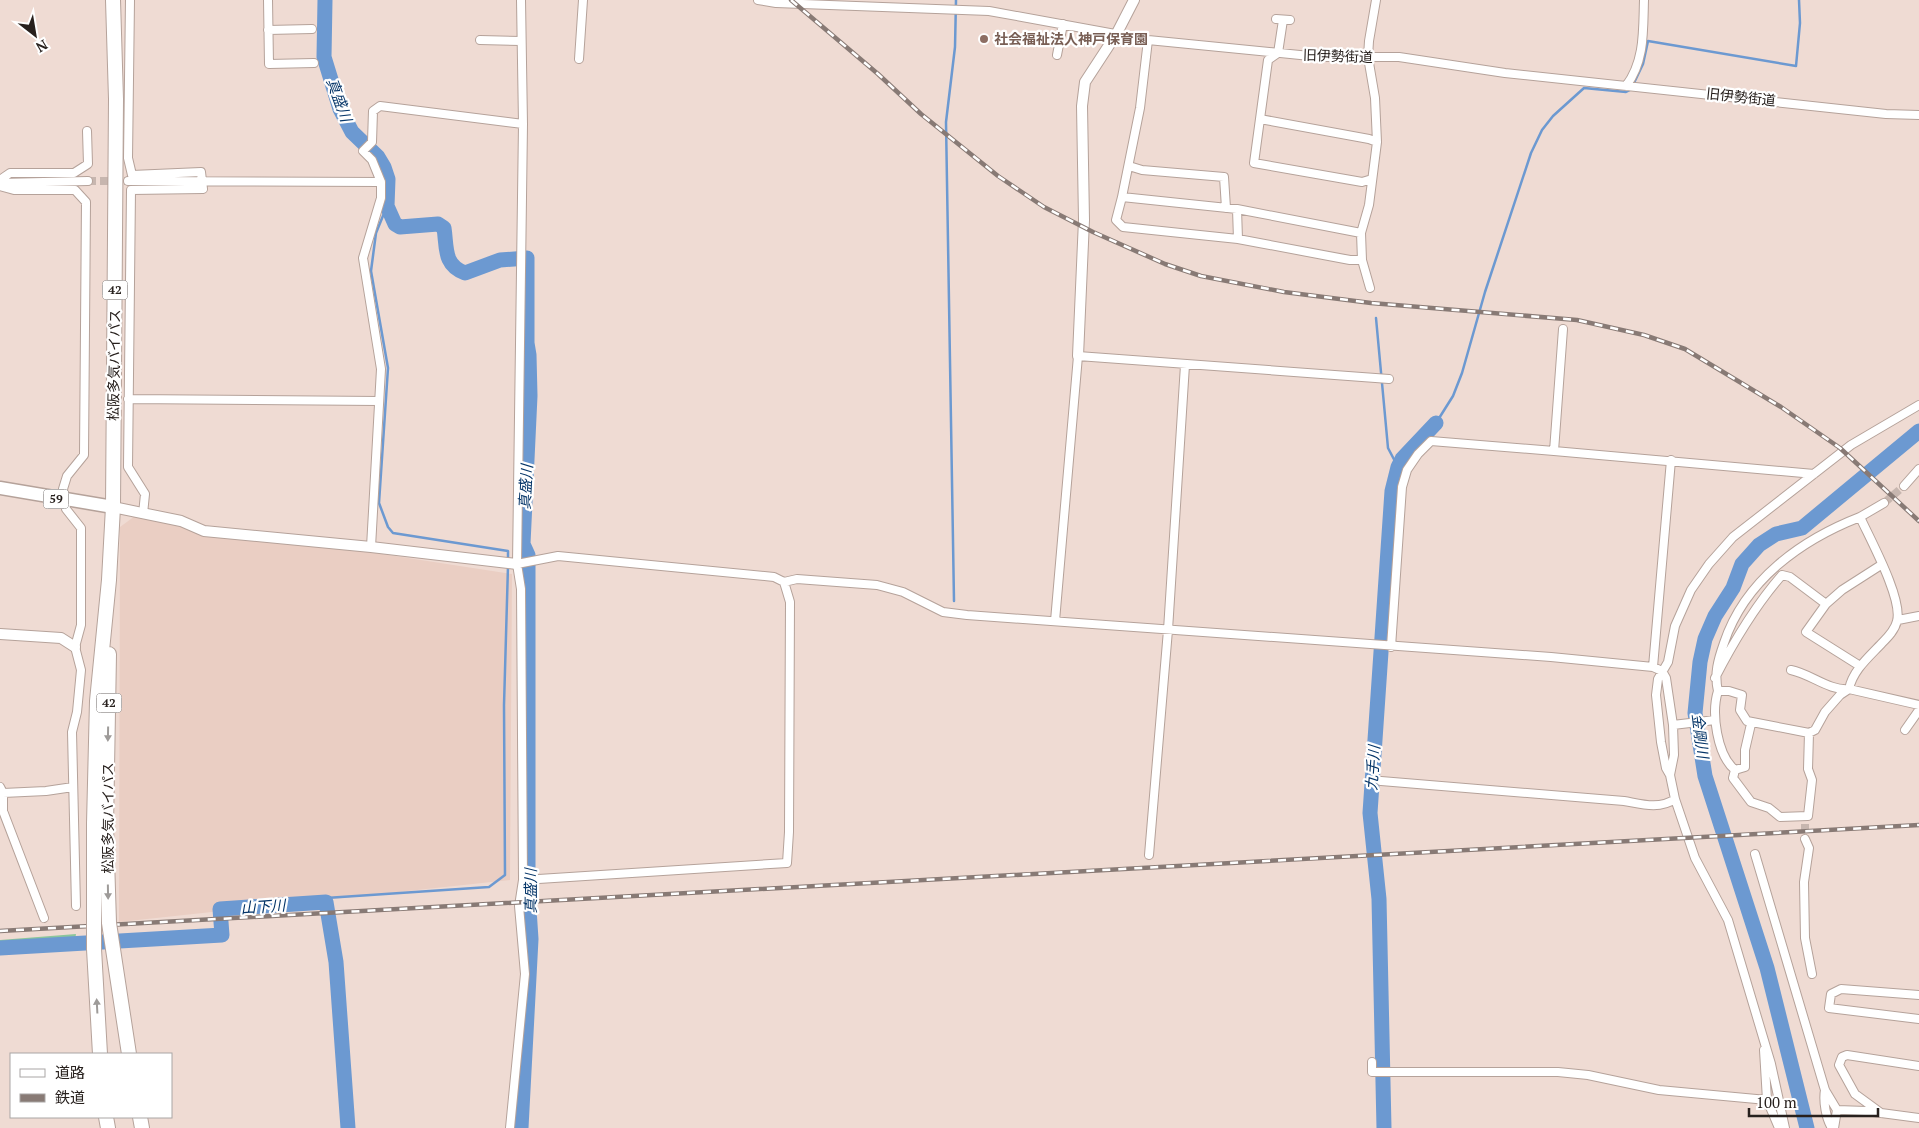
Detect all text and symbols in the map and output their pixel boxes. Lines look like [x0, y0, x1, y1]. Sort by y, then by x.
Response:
north arrow [10, 10, 60, 60]
place label: 社会福祉法人神戸保育園 [994, 29, 1148, 48]
marker: 社会福祉法人神戸保育園 [978, 33, 990, 45]
text: N [32, 36, 51, 58]
street label: 旧伊勢街道 [1303, 45, 1373, 66]
water label: 真盛川 [323, 75, 358, 126]
street label: 旧伊勢街道 [1705, 83, 1777, 110]
road number: 42 [102, 280, 128, 300]
street label: 松阪多気バイパス [103, 309, 124, 421]
water label: 真盛川 [514, 462, 536, 510]
road number: 59 [44, 489, 68, 508]
road number: 42 [96, 694, 122, 712]
water label: 金剛川 [1688, 712, 1714, 761]
one-way arrow [104, 726, 112, 742]
water label: 九手川 [1360, 743, 1384, 791]
street label: 松阪多気バイパス [98, 762, 117, 874]
water label: 真盛川 [520, 867, 540, 914]
one-way arrow [104, 884, 112, 900]
water label: 山下川 [240, 894, 288, 918]
one-way arrow [93, 997, 101, 1013]
legend [10, 1053, 172, 1118]
text: 道路 [55, 1062, 85, 1082]
scale bar [1749, 1086, 1878, 1118]
text: 鉄道 [55, 1087, 85, 1107]
text: 100 m [1756, 1092, 1797, 1112]

